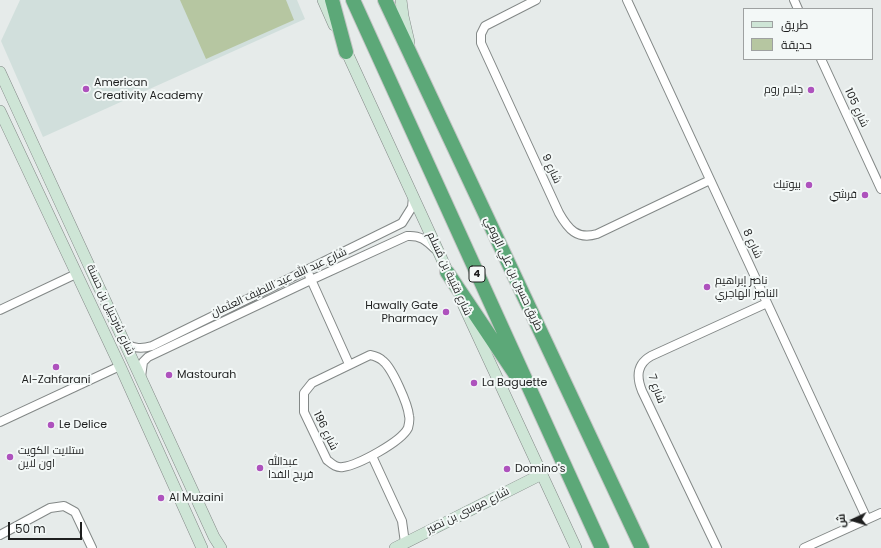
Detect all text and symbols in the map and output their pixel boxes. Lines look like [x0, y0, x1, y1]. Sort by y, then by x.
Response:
legend [743, 8, 873, 60]
text: طريق [781, 16, 808, 33]
text: حديقة [781, 36, 812, 53]
place label: American Creativity Academy [94, 76, 203, 102]
place label: جلام روم [764, 83, 803, 97]
marker: American Creativity Academy [81, 84, 91, 94]
marker: جلام روم [806, 85, 816, 95]
street label: شارع 105 [841, 86, 871, 130]
street label: شارع 9 [538, 152, 564, 186]
place label: بيوتيك [773, 178, 801, 192]
marker: بيوتيك [804, 180, 814, 190]
place label: فرشي [829, 188, 857, 202]
marker: فرشي [860, 190, 870, 200]
street label: طريق حسين بن علي الرومي [481, 215, 545, 333]
street label: شارع 8 [739, 227, 765, 261]
street label: شارع قتيبة بن مُسلم [424, 230, 474, 318]
street label: شارع عبد الله عبد اللطيف العثمان [209, 246, 349, 320]
street label: شارع شرحبيل بن حسنة [83, 263, 137, 357]
road number: 4 [469, 266, 485, 282]
place label: ناصر إبراهيم الناصر الهاجري [715, 274, 778, 300]
marker: ناصر إبراهيم الناصر الهاجري [702, 282, 712, 292]
place label: Hawally Gate Pharmacy [365, 299, 438, 325]
marker: Hawally Gate Pharmacy [441, 307, 451, 317]
marker: Al-Zahfarani [51, 362, 61, 372]
place label: Mastourah [177, 368, 236, 382]
marker: Mastourah [164, 370, 174, 380]
place label: Al-Zahfarani [22, 373, 90, 387]
street label: شارع 7 [645, 373, 667, 405]
place label: La Baguette [482, 376, 547, 390]
marker: La Baguette [469, 378, 479, 388]
street label: شارع 196 [310, 409, 340, 453]
place label: Le Delice [59, 418, 107, 432]
marker: Le Delice [46, 420, 56, 430]
place label: ستلايت الكويت اون لاين [18, 444, 84, 470]
marker: ستلايت الكويت اون لاين [5, 452, 15, 462]
place label: عبدالله فريح الفدا [268, 455, 313, 481]
place label: Domino's [515, 462, 565, 476]
marker: عبدالله فريح الفدا [255, 463, 265, 473]
marker: Domino's [502, 464, 512, 474]
street label: شارع موسى بن نصير [424, 485, 512, 537]
place label: Al Muzaini [169, 491, 223, 505]
marker: Al Muzaini [156, 493, 166, 503]
north arrow [833, 500, 873, 540]
text: ش [833, 513, 850, 528]
scale bar [10, 514, 84, 540]
text: 50 m [15, 520, 46, 537]

